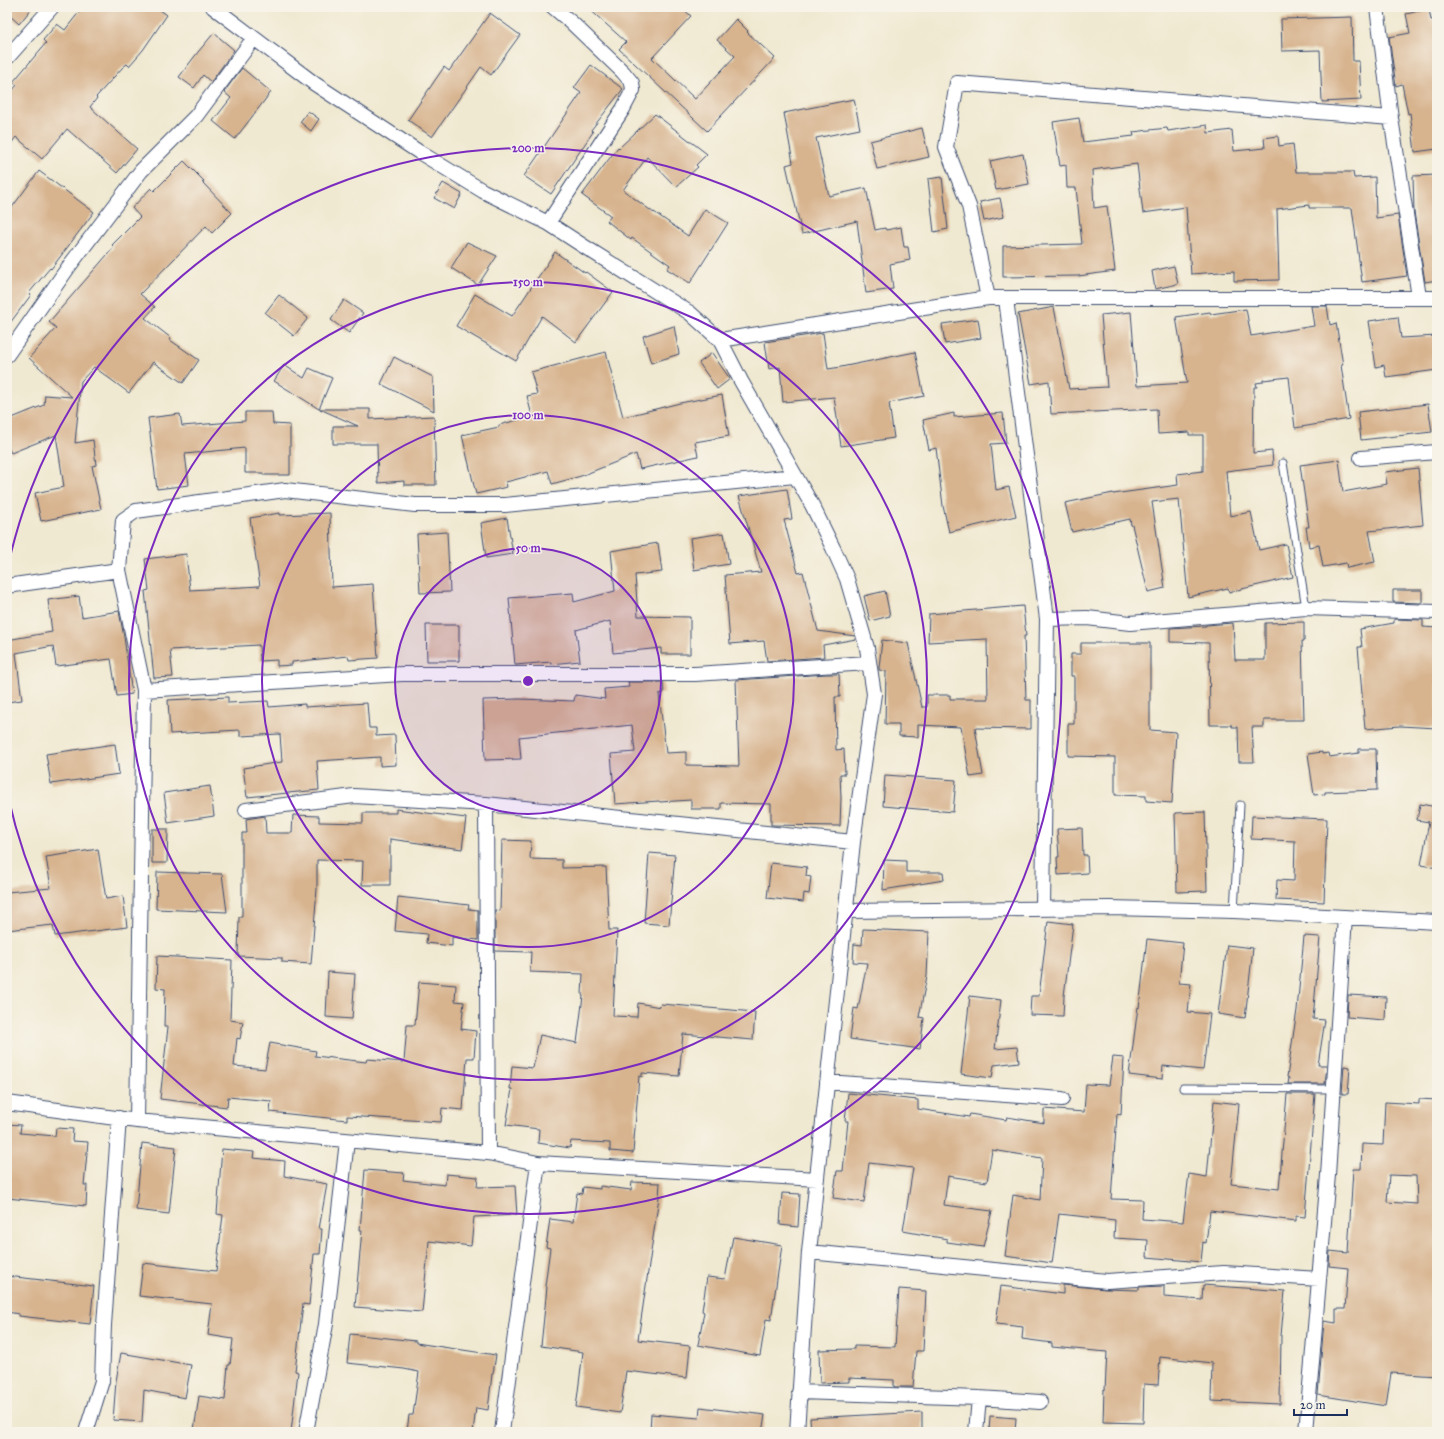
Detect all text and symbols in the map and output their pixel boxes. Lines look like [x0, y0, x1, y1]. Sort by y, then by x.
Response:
text: 200 m [512, 141, 545, 155]
text: 150 m [513, 275, 544, 289]
text: 100 m [512, 408, 545, 422]
text: 50 m [515, 541, 542, 555]
centre of rings [521, 674, 535, 688]
scale bar [1294, 1391, 1347, 1417]
text: 20 m [1300, 1398, 1326, 1412]

